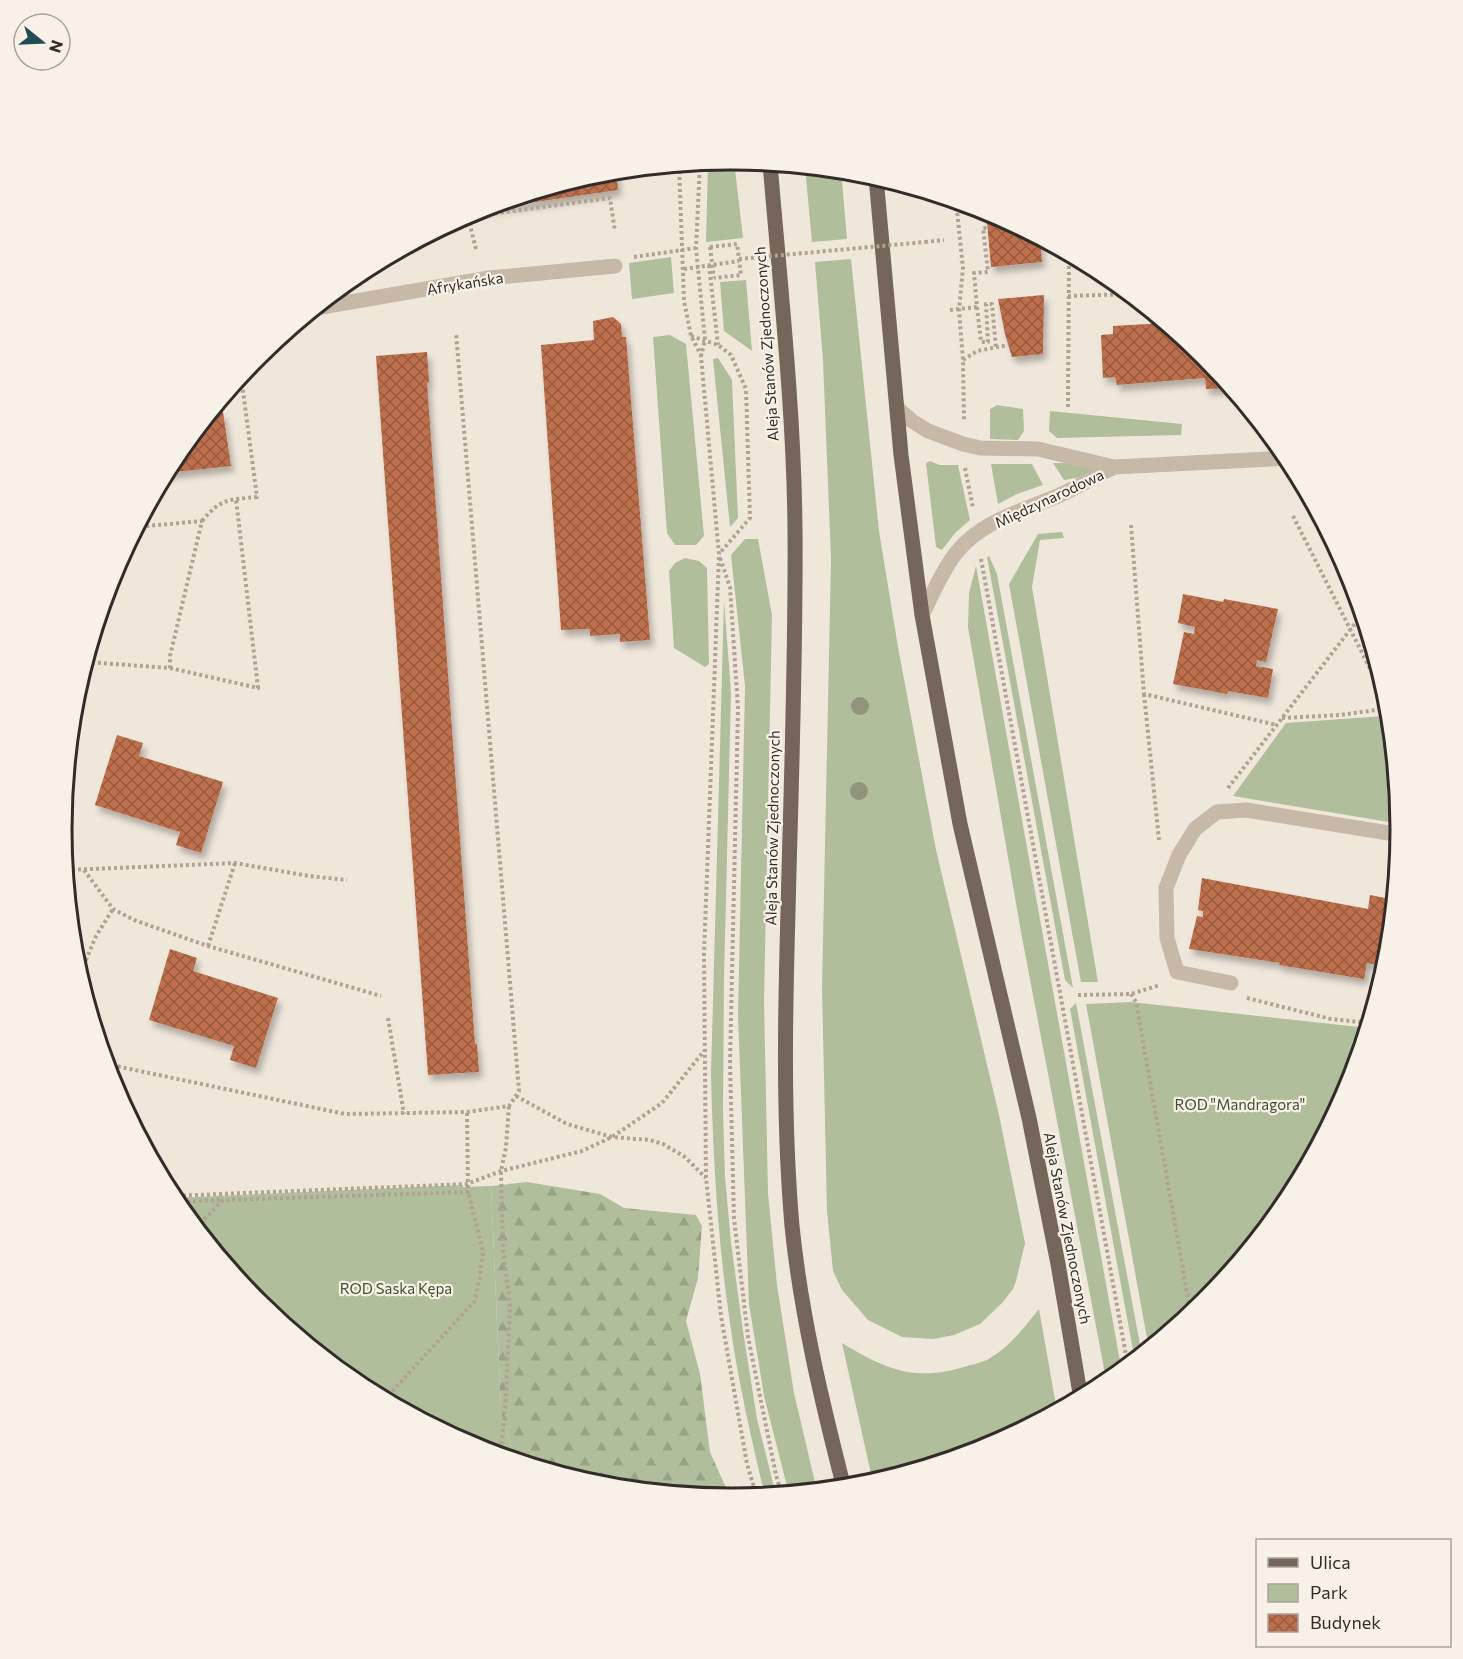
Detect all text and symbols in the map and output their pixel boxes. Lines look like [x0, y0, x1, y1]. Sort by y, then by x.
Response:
north arrow [12, 12, 72, 72]
text: N [46, 38, 68, 55]
street label: Aleja Stanów Zjednoczonych [750, 246, 782, 442]
street label: Afrykańska [426, 268, 504, 298]
street label: Międzynarodowa [992, 465, 1106, 531]
street label: Aleja Stanów Zjednoczonych [761, 730, 783, 926]
park label: ROD "Mandragora" [1175, 1095, 1305, 1113]
street label: Aleja Stanów Zjednoczonych [1041, 1130, 1095, 1326]
park label: ROD Saska Kępa [340, 1279, 452, 1297]
legend [1256, 1539, 1451, 1647]
text: Ulica [1310, 1551, 1351, 1573]
text: Park [1310, 1581, 1348, 1603]
text: Budynek [1310, 1611, 1381, 1633]

